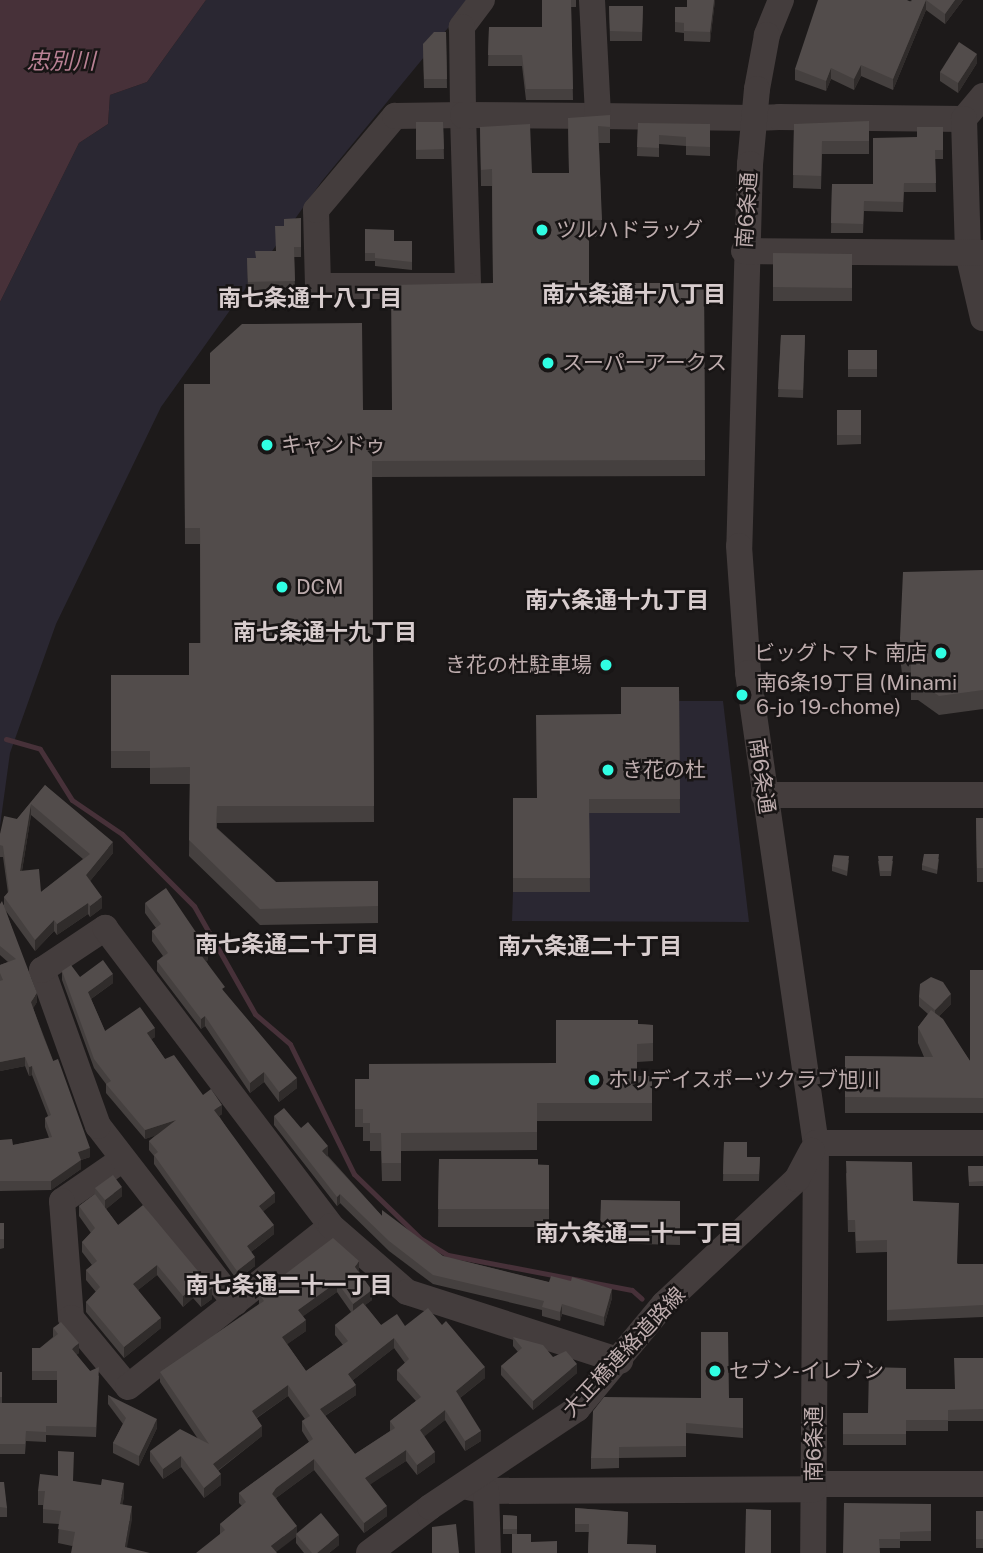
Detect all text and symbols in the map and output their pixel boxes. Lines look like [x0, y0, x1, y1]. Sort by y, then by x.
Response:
water label: 忠別川 [27, 47, 95, 75]
street label: 南6条通 [732, 171, 762, 249]
place label: ツルハドラッグ [556, 217, 703, 243]
marker: ツルハドラッグ [534, 222, 550, 238]
district label: 南六条通十八丁目 [542, 280, 726, 308]
district label: 南七条通十八丁目 [218, 284, 402, 312]
place label: スーパーアークス [562, 350, 729, 376]
marker: スーパーアークス [540, 355, 556, 371]
place label: キャンドゥ [281, 432, 386, 458]
marker: キャンドゥ [259, 437, 275, 453]
place label: DCM [296, 574, 344, 600]
marker: DCM [274, 579, 290, 595]
district label: 南六条通十九丁目 [525, 586, 709, 614]
district label: 南七条通十九丁目 [233, 618, 417, 646]
place label: ビッグトマト 南店 [754, 640, 927, 666]
marker: ビッグトマト 南店 [933, 645, 949, 661]
place label: き花の杜駐車場 [445, 652, 592, 678]
marker: き花の杜駐車場 [598, 657, 614, 673]
place label: 南6条19丁目 (Minami 6-jo 19-chome) [756, 670, 957, 720]
marker: 南6条19丁目 (Minami 6-jo 19-chome) [734, 687, 750, 703]
street label: 南6条通 [744, 737, 780, 815]
place label: き花の杜 [622, 757, 706, 783]
marker: き花の杜 [600, 762, 616, 778]
district label: 南七条通二十丁目 [195, 930, 379, 958]
district label: 南六条通二十丁目 [498, 932, 682, 960]
place label: ホリデイスポーツクラブ旭川 [608, 1067, 881, 1093]
marker: ホリデイスポーツクラブ旭川 [586, 1072, 602, 1088]
district label: 南六条通二十一丁目 [536, 1219, 742, 1247]
district label: 南七条通二十一丁目 [186, 1271, 392, 1299]
street label: 大正橋連絡道路線 [557, 1282, 691, 1422]
place label: セブン-イレブン [729, 1358, 884, 1384]
marker: セブン-イレブン [707, 1363, 723, 1379]
street label: 南6条通 [801, 1406, 827, 1482]

